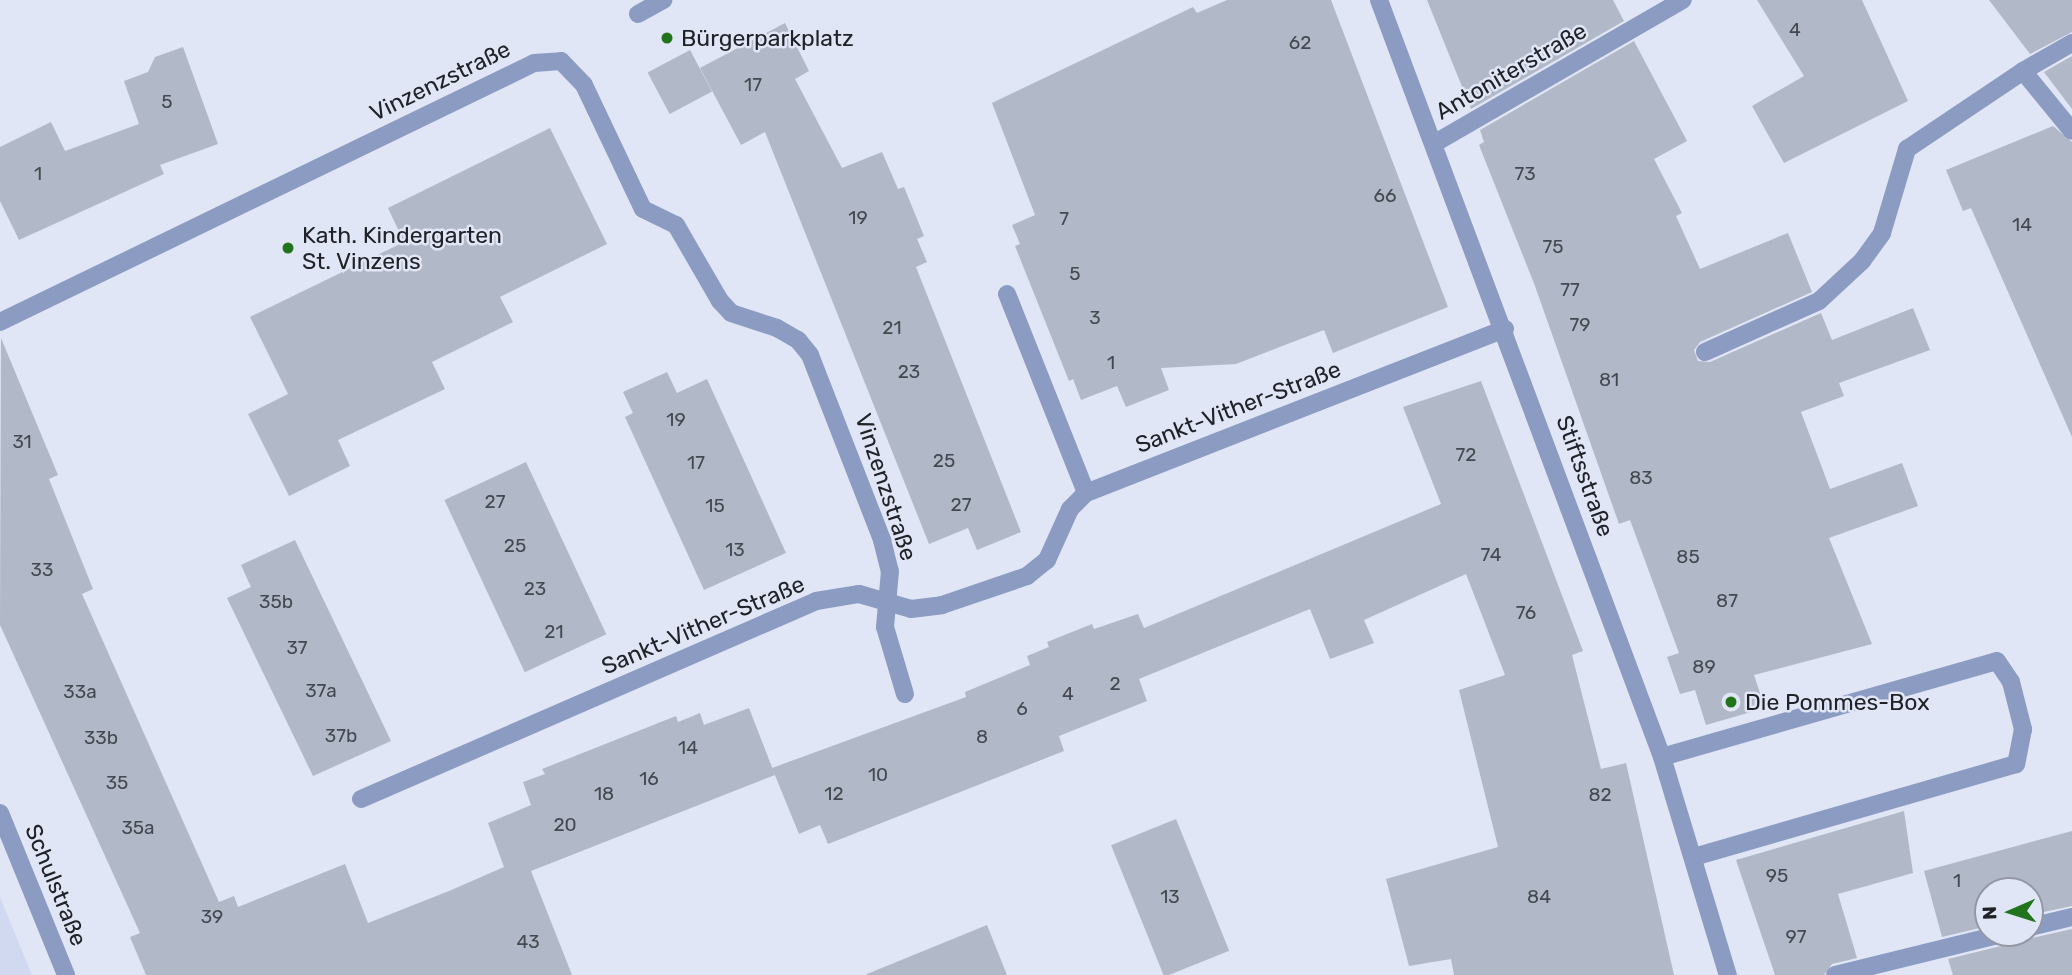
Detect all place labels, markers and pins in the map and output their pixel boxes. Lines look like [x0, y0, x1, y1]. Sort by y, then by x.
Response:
place label: Bürgerparkplatz [681, 24, 854, 52]
marker: Bürgerparkplatz [659, 30, 675, 46]
place label: Kath. Kindergarten St. Vinzens [302, 221, 502, 275]
marker: Kath. Kindergarten St. Vinzens [280, 240, 296, 256]
place label: Die Pommes-Box [1745, 688, 1930, 716]
marker: Die Pommes-Box [1723, 694, 1739, 710]

